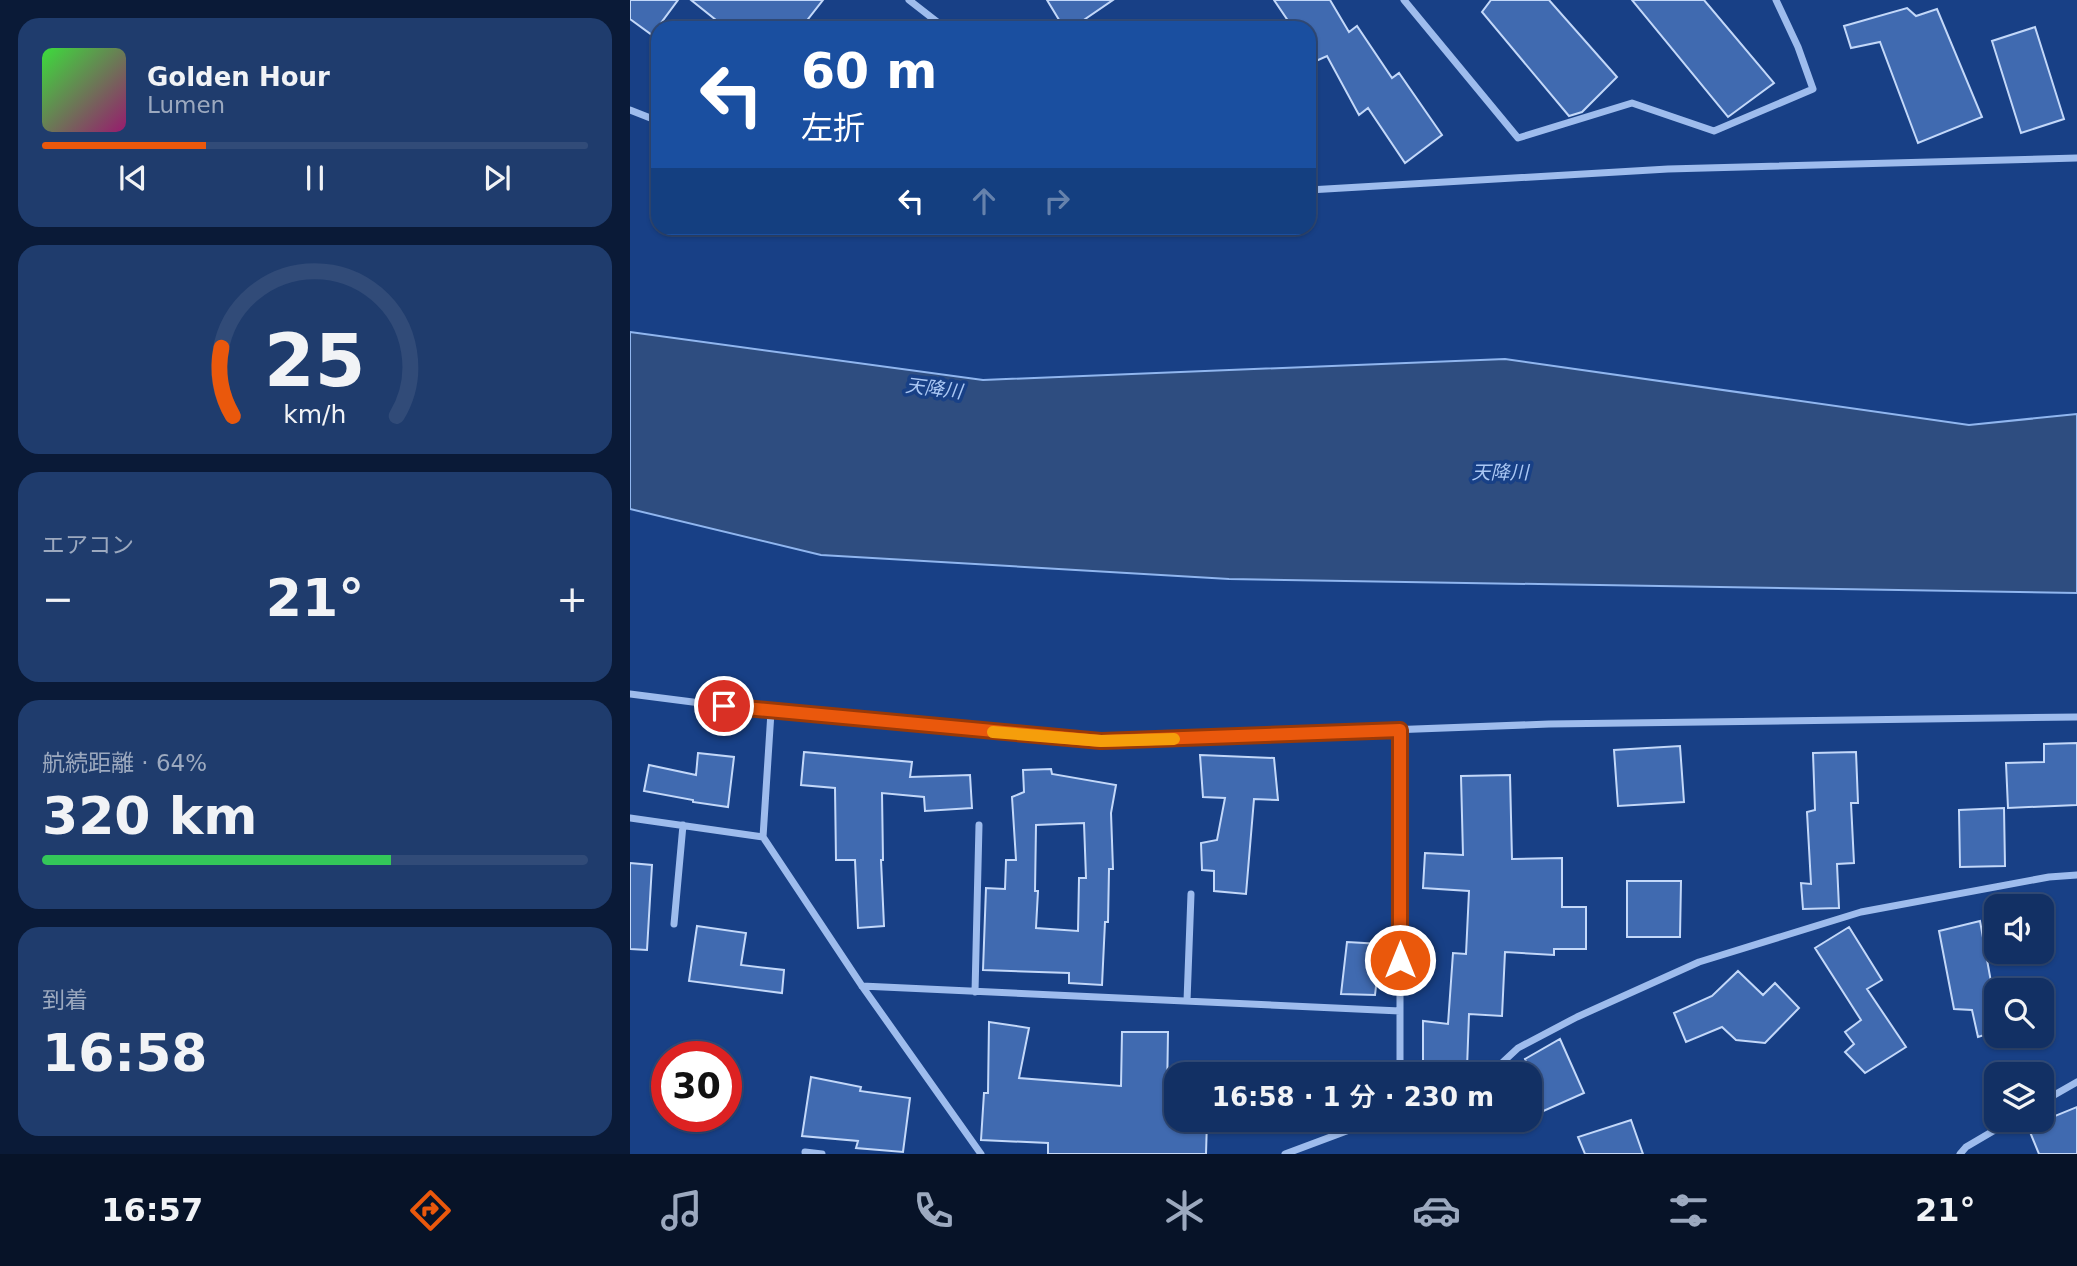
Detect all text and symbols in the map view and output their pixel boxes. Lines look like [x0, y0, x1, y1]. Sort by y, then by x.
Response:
text: 60 m [801, 43, 937, 100]
icon: left [686, 49, 777, 140]
text: Golden Hour [147, 62, 330, 92]
text: Lumen [147, 92, 225, 118]
text: 左折 [801, 109, 865, 147]
icon: previous [114, 159, 152, 197]
icon: pause [296, 159, 334, 197]
icon: next [478, 159, 516, 197]
icon: left [892, 182, 930, 220]
icon: ahead [965, 182, 1003, 220]
icon: right [1038, 182, 1076, 220]
text: 25 [264, 318, 366, 403]
water label: 天降川 [904, 374, 966, 403]
text: km/h [283, 400, 347, 429]
water label: 天降川 [1471, 461, 1530, 483]
text: エアコン [42, 532, 134, 558]
text: 21° [266, 568, 364, 628]
text: − [42, 577, 74, 621]
text: + [556, 577, 588, 621]
pin [694, 676, 754, 736]
icon: arrive [705, 687, 743, 725]
text: 航続距離 · 64% [42, 750, 207, 776]
text: 320 km [42, 786, 257, 846]
map controls [1984, 894, 2054, 1132]
button: sound [1984, 894, 2054, 964]
position arrow [1363, 923, 1437, 997]
button: search [1984, 978, 2054, 1048]
text: 到着 [42, 987, 88, 1013]
text: 16:58 [42, 1023, 208, 1083]
speed limit sign: 30 [651, 1041, 742, 1132]
button: layers [1984, 1062, 2054, 1132]
text: 16:58 · 1 分 · 230 m [1212, 1082, 1494, 1112]
icon: directions [406, 1186, 455, 1235]
icon: music [657, 1186, 706, 1235]
icon: phone [909, 1186, 958, 1235]
icon: climate [1160, 1186, 1209, 1235]
icon: car [1412, 1186, 1461, 1235]
icon: filters [1664, 1186, 1713, 1235]
text: 16:57 [101, 1191, 203, 1229]
text: 21° [1915, 1191, 1976, 1229]

